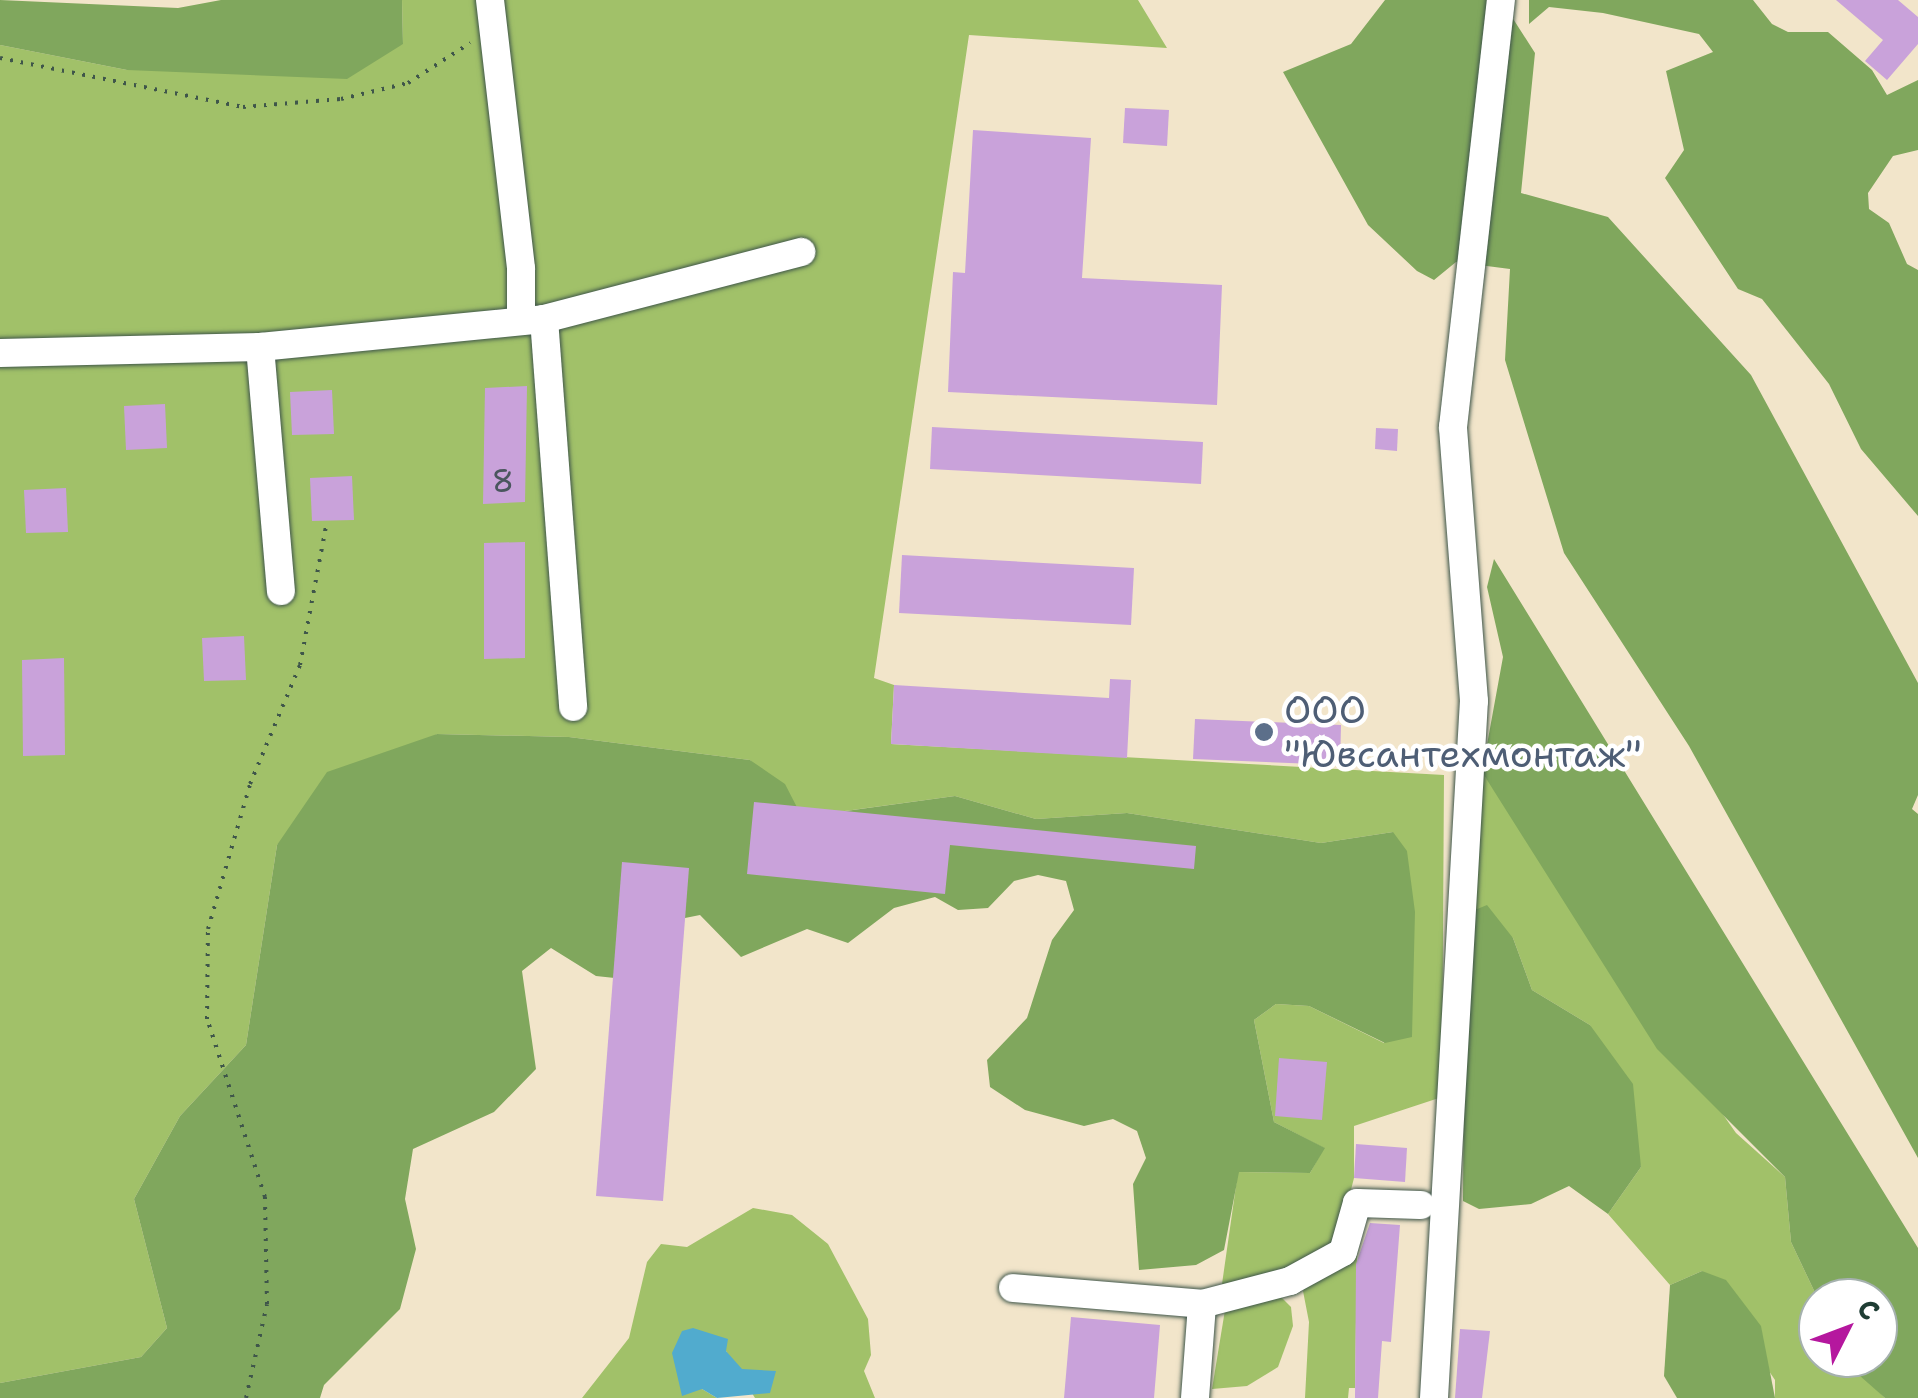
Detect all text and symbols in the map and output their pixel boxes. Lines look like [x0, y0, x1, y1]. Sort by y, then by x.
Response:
house number: 8 [492, 462, 514, 500]
place label: ООО "Ювсантехмонтаж" [1284, 687, 1642, 776]
marker: ООО "Ювсантехмонтаж" [1253, 721, 1275, 743]
north arrow [1798, 1278, 1898, 1378]
text: С [1849, 1290, 1889, 1328]

